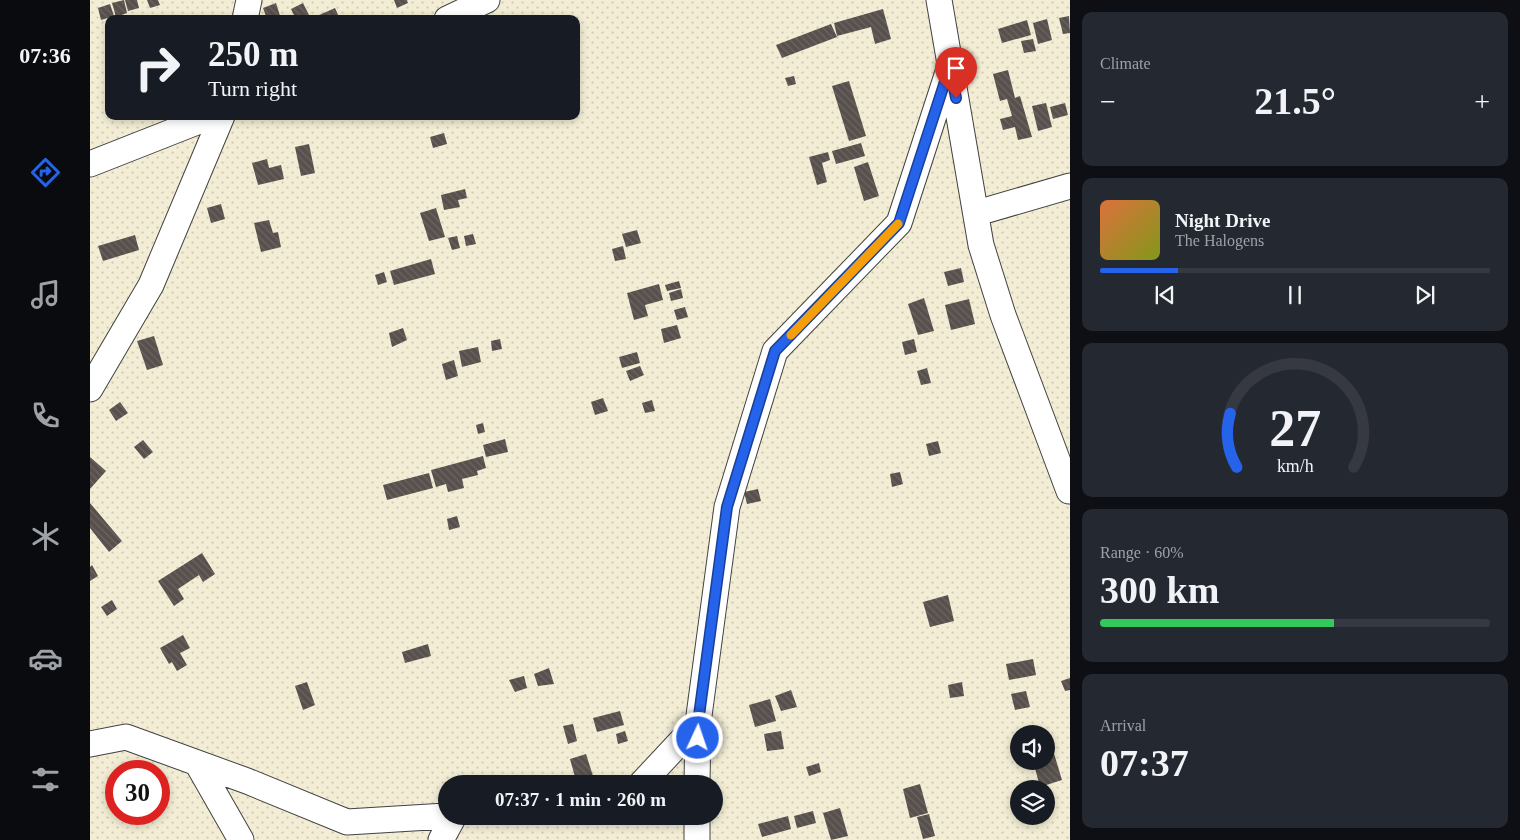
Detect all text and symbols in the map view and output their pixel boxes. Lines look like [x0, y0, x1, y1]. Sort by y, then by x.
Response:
icon: right [125, 35, 190, 100]
text: 250 m [208, 35, 298, 74]
text: 07:36 [19, 43, 71, 68]
pin [935, 47, 977, 98]
icon: arrive [942, 54, 970, 82]
text: Climate [1100, 55, 1151, 72]
text: Turn right [208, 76, 297, 101]
text: 21.5° [1254, 80, 1336, 122]
text: − [1100, 86, 1116, 117]
text: + [1474, 86, 1490, 117]
icon: directions [28, 155, 63, 190]
text: Night Drive [1175, 210, 1271, 231]
text: The Halogens [1175, 232, 1264, 249]
icon: music [28, 277, 63, 312]
icon: previous [1151, 281, 1179, 309]
icon: pause [1281, 281, 1309, 309]
icon: next [1411, 281, 1439, 309]
icon: phone [28, 398, 63, 433]
text: 27 [1269, 400, 1321, 457]
text: km/h [1277, 456, 1313, 476]
icon: climate [28, 519, 63, 554]
text: Range · 60% [1100, 544, 1184, 561]
text: 300 km [1100, 569, 1219, 611]
icon: car [28, 641, 63, 676]
position arrow [671, 711, 723, 763]
text: Arrival [1100, 717, 1146, 734]
map controls [1010, 725, 1055, 825]
button: sound [1010, 725, 1055, 770]
text: 07:37 [1100, 742, 1189, 784]
speed limit sign: 30 [105, 760, 170, 825]
icon: filters [28, 762, 63, 797]
button: layers [1010, 780, 1055, 825]
text: 07:37 · 1 min · 260 m [495, 789, 666, 810]

